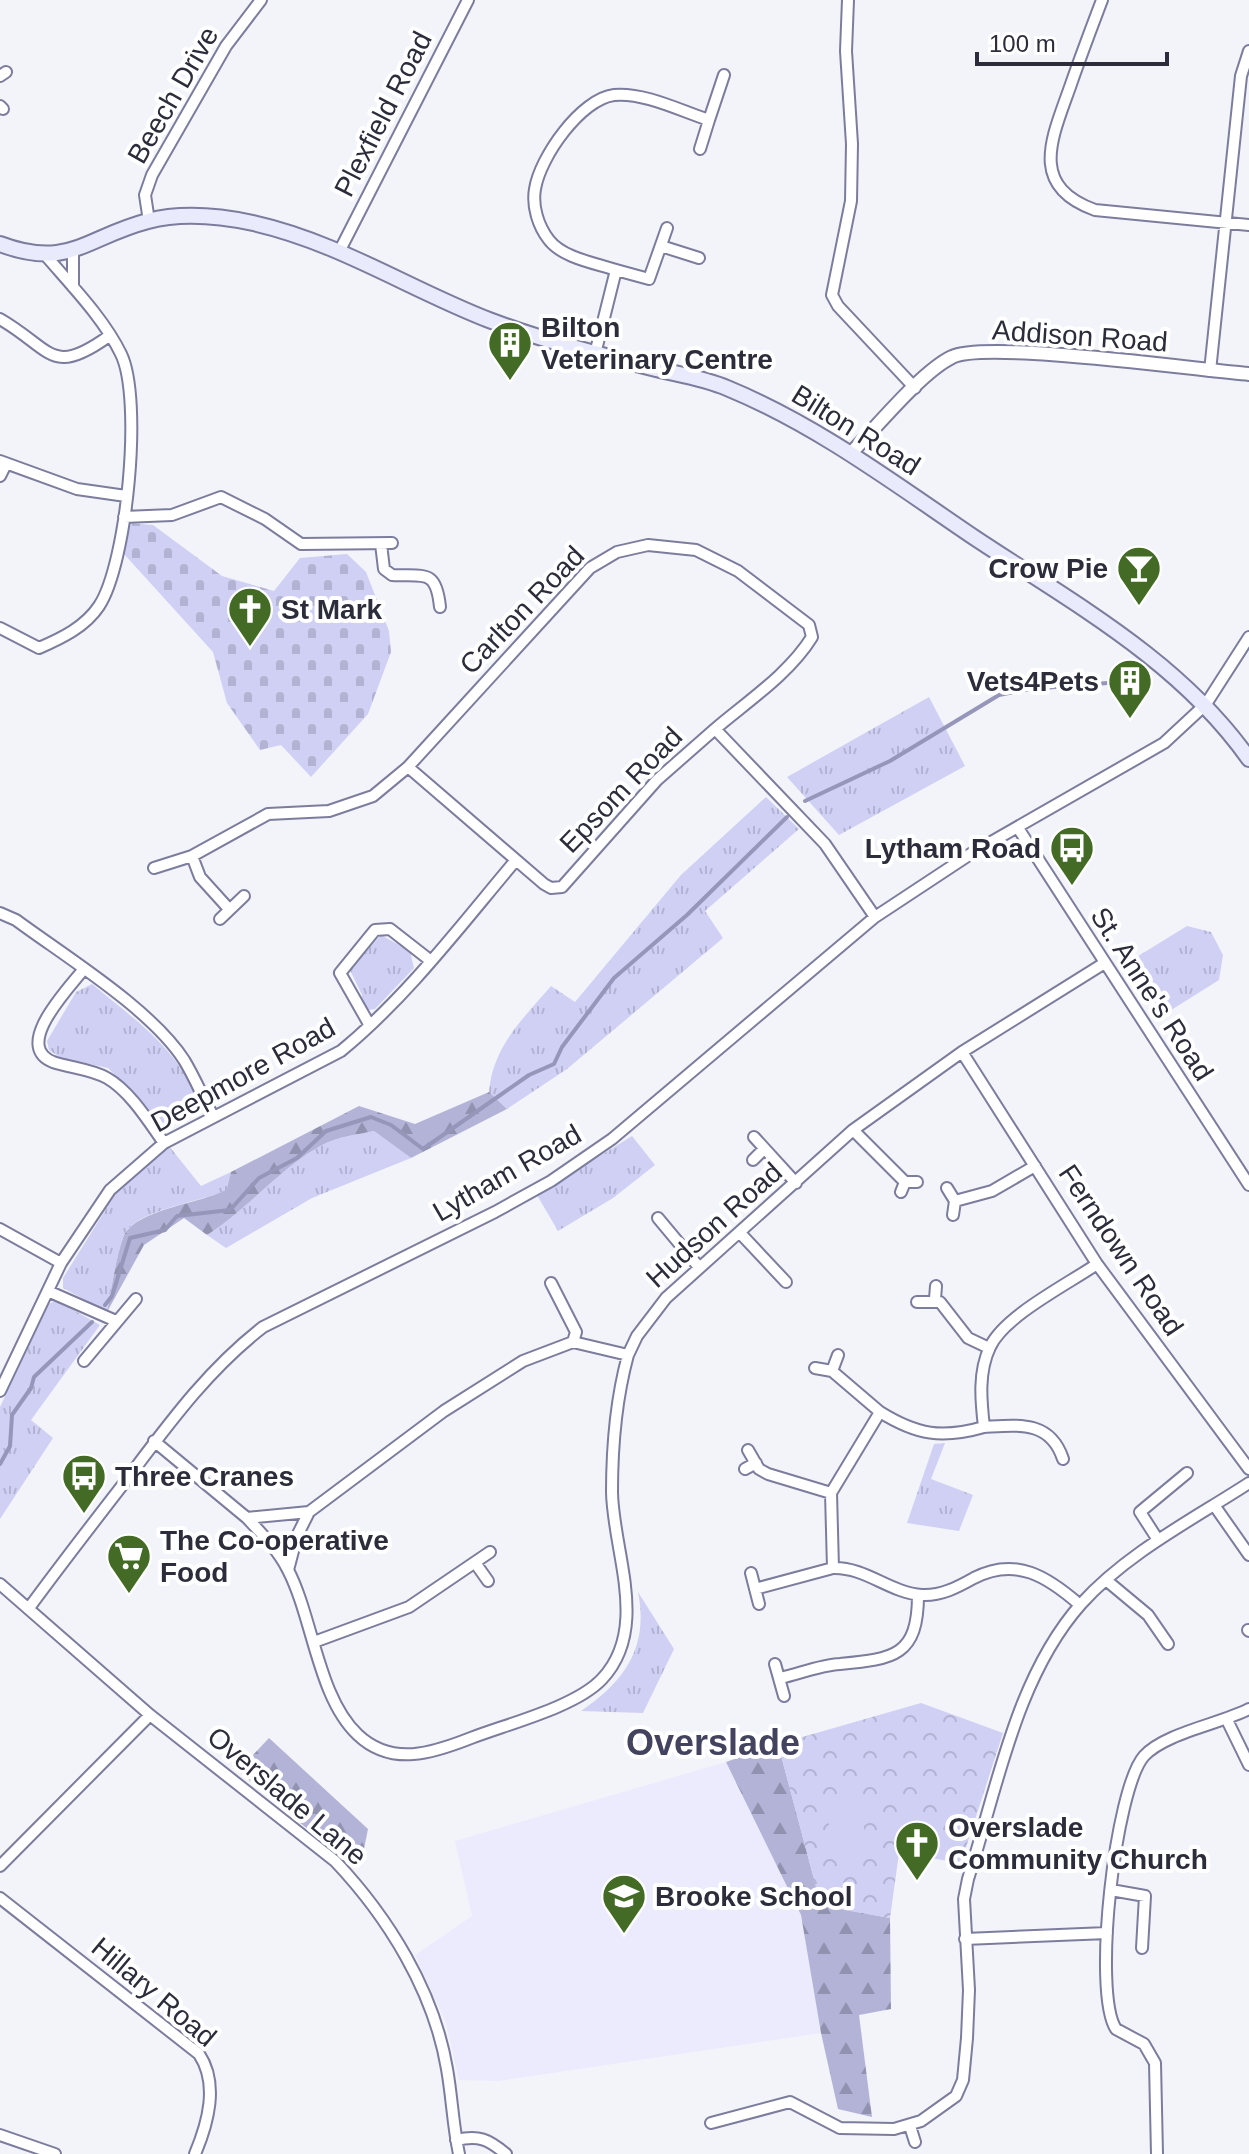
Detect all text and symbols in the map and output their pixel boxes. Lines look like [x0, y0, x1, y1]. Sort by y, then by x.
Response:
scale bar [977, 16, 1167, 66]
street label: Beech Drive [121, 21, 225, 169]
street label: Plexfield Road [328, 27, 438, 201]
text: 100 m [989, 30, 1056, 57]
place label: Bilton Veterinary Centre [541, 312, 773, 375]
street label: Addison Road [991, 314, 1169, 358]
building icon: Bilton Veterinary Centre [486, 319, 534, 382]
street label: Bilton Road [786, 378, 926, 482]
street label: Carlton Road [454, 540, 590, 680]
bar icon: Crow Pie [1115, 544, 1163, 607]
place label: Crow Pie [988, 553, 1108, 584]
church icon: St Mark [226, 585, 274, 648]
place label: St Mark [281, 594, 383, 625]
building icon: Vets4Pets [1106, 657, 1154, 720]
place label: Vets4Pets [967, 666, 1099, 697]
street label: Epsom Road [554, 721, 688, 859]
bus stop icon: Lytham Road [1048, 824, 1096, 887]
place label: Lytham Road [865, 833, 1041, 864]
street label: St. Anne's Road [1085, 902, 1219, 1086]
street label: Deepmore Road [146, 1012, 340, 1138]
street label: Lytham Road [428, 1118, 586, 1228]
street label: Hudson Road [640, 1156, 788, 1294]
street label: Ferndown Road [1052, 1159, 1190, 1341]
bus stop icon: Three Cranes [60, 1452, 108, 1515]
place label: Three Cranes [115, 1461, 294, 1492]
place label: The Co-operative Food [160, 1525, 389, 1588]
supermarket icon: The Co-operative Food [105, 1532, 153, 1595]
street label: Overslade Lane [201, 1721, 373, 1871]
district label: Overslade [626, 1722, 800, 1763]
place label: Overslade Community Church [948, 1812, 1208, 1875]
church icon: Overslade Community Church [893, 1819, 941, 1882]
school or university icon: Brooke School [600, 1872, 648, 1935]
place label: Brooke School [655, 1881, 853, 1912]
street label: Hillary Road [86, 1931, 222, 2053]

